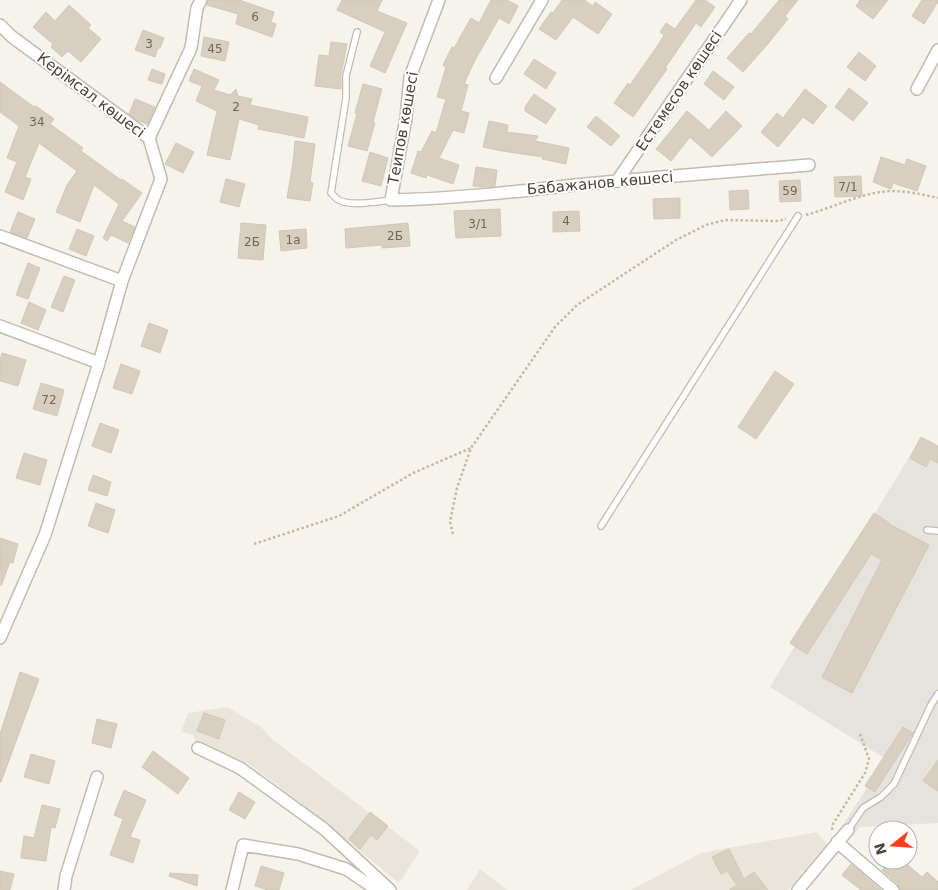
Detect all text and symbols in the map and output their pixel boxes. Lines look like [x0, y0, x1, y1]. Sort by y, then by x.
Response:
house number: 6 [251, 10, 259, 24]
street label: Естемесов көшесі [632, 28, 726, 154]
house number: 3 [145, 37, 153, 51]
house number: 45 [207, 42, 223, 56]
street label: Керімсал көшесі [34, 49, 148, 141]
street label: Теипов көшесі [384, 70, 422, 187]
house number: 2 [232, 100, 240, 114]
house number: 34 [29, 115, 45, 129]
street label: Бабажанов көшесі [526, 168, 674, 198]
house number: 7/1 [838, 180, 858, 194]
house number: 59 [782, 184, 798, 198]
house number: 4 [562, 214, 570, 228]
house number: 3/1 [468, 217, 488, 231]
house number: 2Б [387, 229, 403, 243]
house number: 1а [286, 233, 301, 247]
house number: 2Б [244, 235, 260, 249]
house number: 72 [41, 393, 57, 407]
north arrow [868, 820, 918, 870]
text: N [871, 841, 890, 857]

